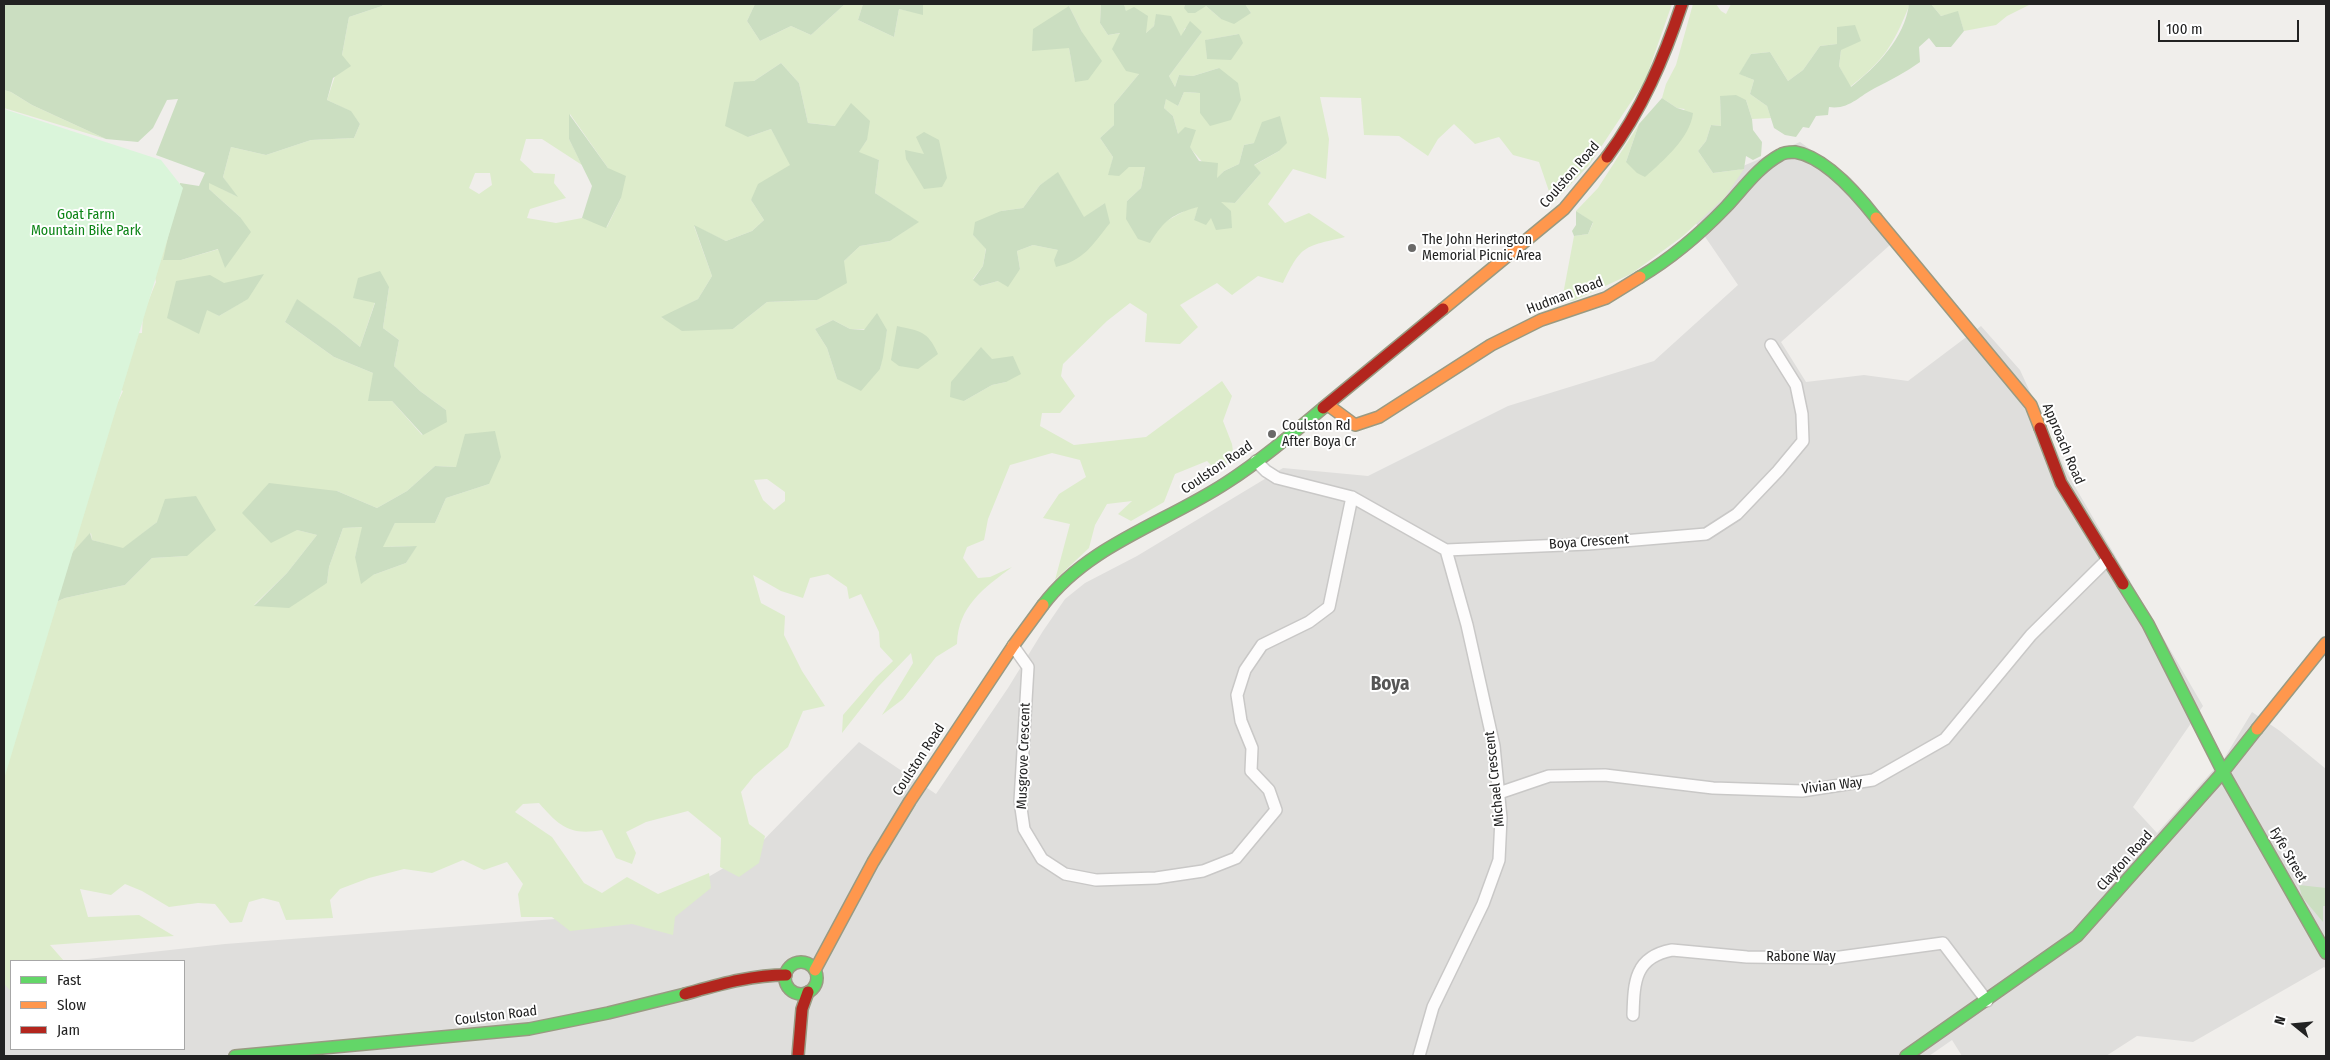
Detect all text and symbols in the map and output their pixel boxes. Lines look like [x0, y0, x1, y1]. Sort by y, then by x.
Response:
scale bar [2160, 10, 2301, 42]
text: 100 m [2166, 20, 2203, 38]
street label: Coulston Road [1537, 138, 1603, 212]
park label: Goat Farm Mountain Bike Park [31, 207, 141, 240]
place label: The John Herington Memorial Picnic Area [1422, 232, 1542, 264]
marker: The John Herington Memorial Picnic Area [1406, 242, 1418, 254]
street label: Hudman Road [1524, 274, 1606, 318]
street label: Approach Road [2038, 401, 2088, 487]
place label: Coulston Rd After Boya Cr [1282, 418, 1356, 451]
marker: Coulston Rd After Boya Cr [1266, 428, 1278, 440]
street label: Coulston Road [1178, 438, 1256, 498]
street label: Boya Crescent [1548, 531, 1630, 553]
district label: Boya [1371, 674, 1409, 696]
street label: Musgrove Crescent [1014, 702, 1034, 810]
street label: Coulston Road [889, 721, 949, 799]
street label: Michael Crescent [1482, 730, 1508, 828]
street label: Vivian Way [1801, 774, 1863, 798]
street label: Fyfe Street [2266, 825, 2310, 885]
street label: Clayton Road [2094, 828, 2156, 894]
street label: Rabone Way [1766, 949, 1836, 965]
legend [10, 960, 185, 1050]
text: Fast [57, 971, 81, 989]
text: Slow [57, 996, 86, 1014]
north arrow [2270, 1000, 2320, 1050]
street label: Coulston Road [454, 1003, 538, 1029]
text: N [2271, 1014, 2290, 1027]
text: Jam [57, 1021, 80, 1039]

